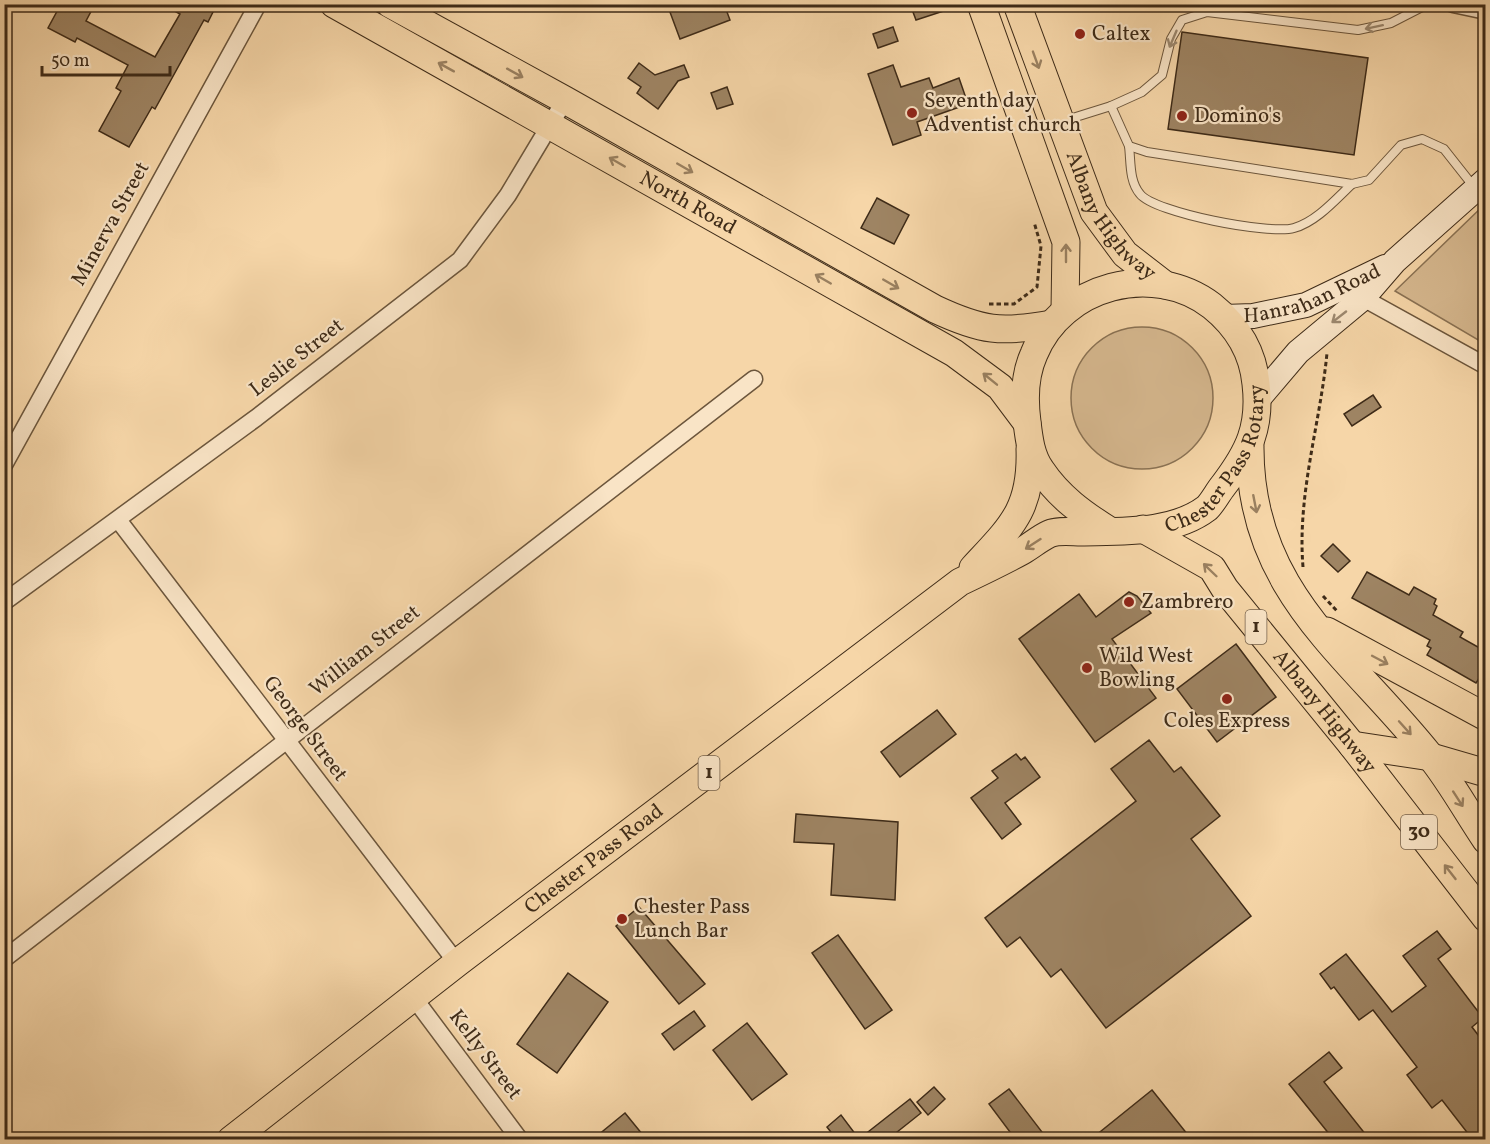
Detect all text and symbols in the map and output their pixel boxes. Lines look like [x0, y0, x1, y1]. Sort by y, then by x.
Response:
place label: Caltex [1092, 20, 1151, 49]
one-way arrow [1364, 21, 1383, 33]
marker: Caltex [1073, 27, 1087, 41]
one-way arrow [1167, 30, 1178, 48]
scale bar [42, 39, 170, 77]
text: 50 m [51, 49, 90, 74]
one-way arrow [1032, 50, 1043, 69]
one-way arrow [438, 61, 456, 72]
one-way arrow [506, 67, 523, 79]
place label: Seventh day Adventist church [924, 87, 1081, 140]
place label: Domino's [1194, 102, 1281, 131]
marker: Seventh day Adventist church [905, 106, 919, 120]
marker: Domino's [1175, 109, 1189, 123]
street label: Albany Highway [1058, 147, 1163, 288]
one-way arrow [609, 156, 626, 168]
street label: Minerva Street [65, 157, 157, 291]
one-way arrow [676, 162, 693, 174]
street label: North Road [634, 164, 742, 242]
one-way arrow [1060, 243, 1072, 263]
street label: Hanrahan Road [1243, 257, 1386, 331]
one-way arrow [815, 272, 832, 284]
one-way arrow [883, 279, 900, 291]
one-way arrow [1331, 310, 1347, 323]
street label: Leslie Street [244, 312, 350, 404]
one-way arrow [982, 372, 998, 385]
street label: Chester Pass Rotary [1162, 383, 1272, 540]
one-way arrow [1250, 494, 1261, 514]
one-way arrow [1025, 537, 1042, 550]
one-way arrow [1202, 563, 1217, 577]
place label: Zambrero [1141, 588, 1234, 617]
marker: Zambrero [1122, 595, 1136, 609]
street label: William Street [303, 598, 427, 704]
road number: 1 [1246, 610, 1266, 644]
place label: Wild West Bowling [1099, 642, 1193, 695]
street label: Albany Highway [1266, 644, 1384, 780]
one-way arrow [1371, 654, 1388, 666]
marker: Wild West Bowling [1080, 661, 1094, 675]
street label: George Street [256, 670, 354, 788]
marker: Coles Express [1220, 692, 1234, 706]
place label: Coles Express [1164, 707, 1290, 736]
one-way arrow [1398, 720, 1412, 735]
road number: 1 [698, 756, 720, 790]
one-way arrow [1452, 790, 1464, 806]
street label: Chester Pass Road [518, 797, 670, 921]
road number: 30 [1401, 815, 1437, 849]
one-way arrow [1443, 864, 1456, 880]
place label: Chester Pass Lunch Bar [634, 893, 750, 946]
marker: Chester Pass Lunch Bar [615, 912, 629, 926]
street label: Kelly Street [442, 1004, 528, 1106]

